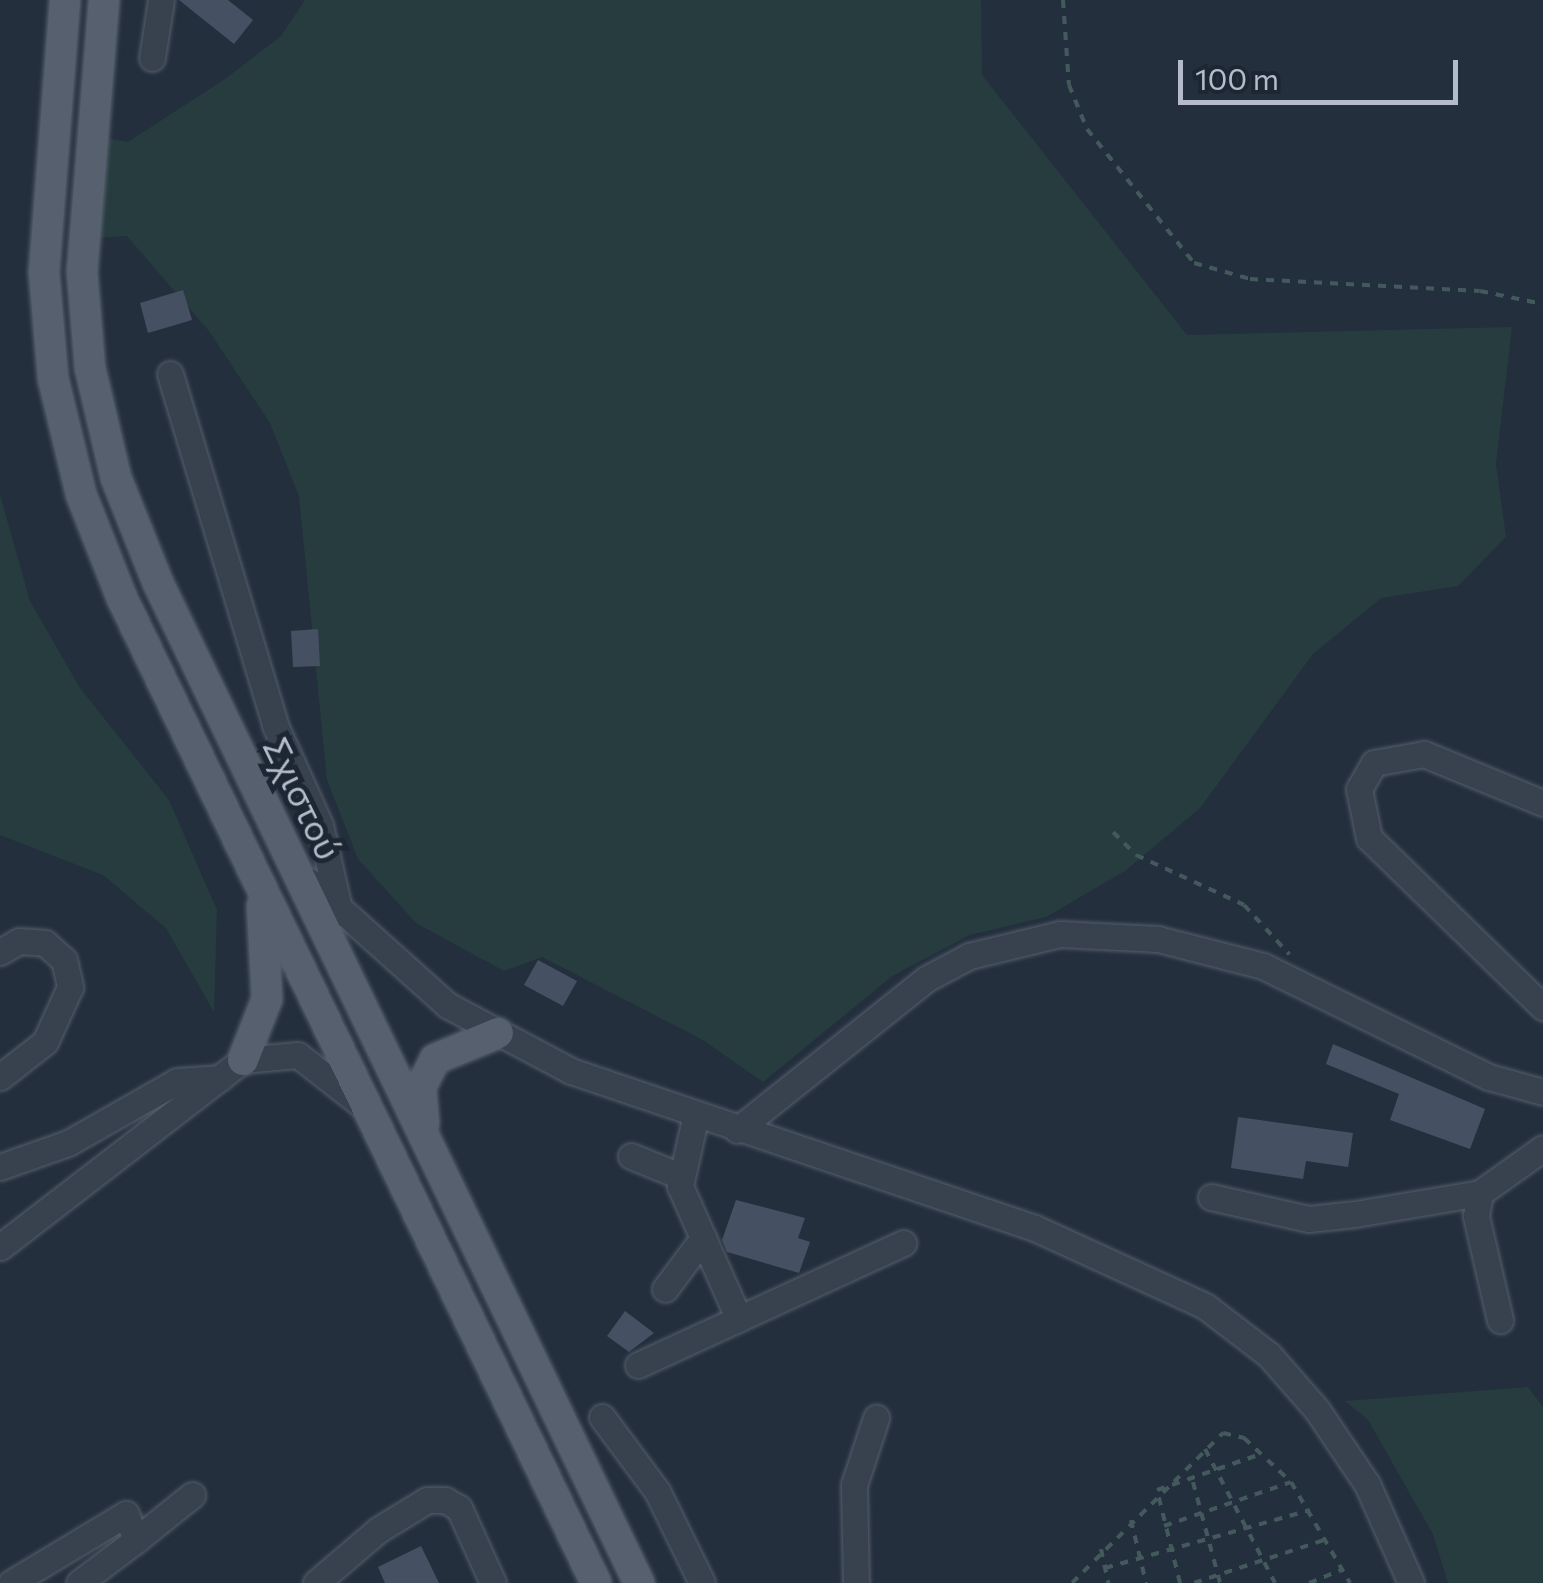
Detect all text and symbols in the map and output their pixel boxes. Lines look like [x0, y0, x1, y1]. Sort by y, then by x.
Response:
scale bar [1183, 40, 1463, 102]
text: 100 m [1195, 59, 1279, 96]
street label: Σχιστού [256, 730, 350, 866]

